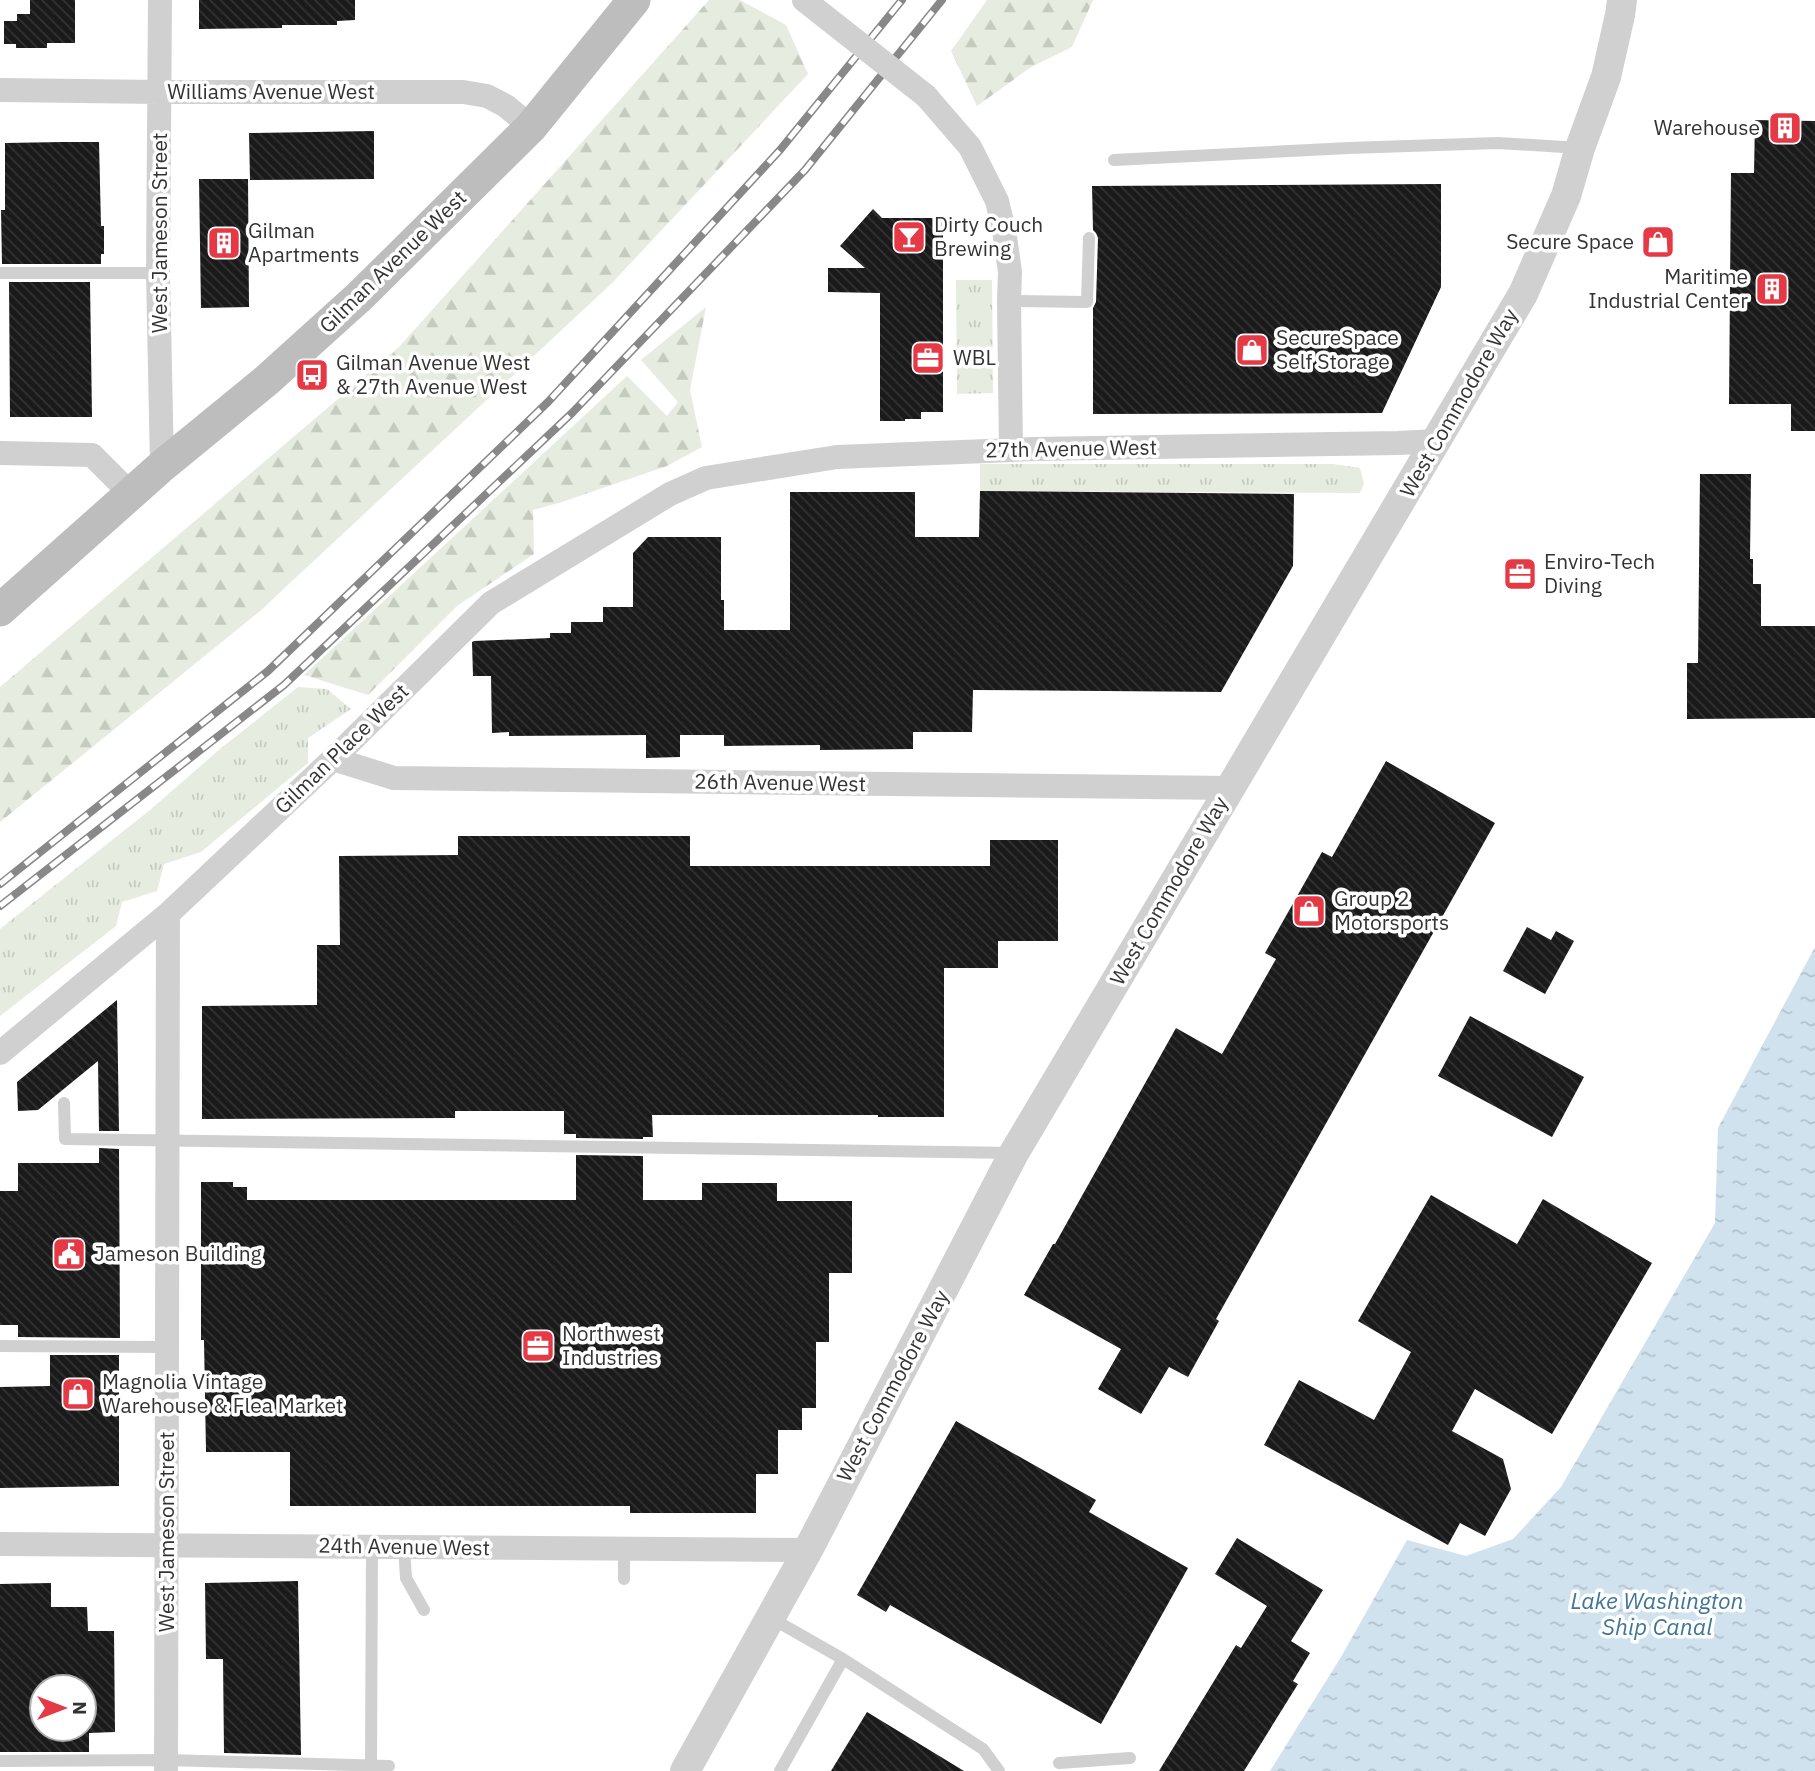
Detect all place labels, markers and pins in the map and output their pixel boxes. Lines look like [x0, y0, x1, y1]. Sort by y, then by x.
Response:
building icon: Warehouse [1766, 109, 1804, 147]
place label: Warehouse [1654, 113, 1760, 141]
place label: Dirty Couch Brewing [934, 210, 1043, 262]
place label: Gilman Apartments [248, 216, 359, 268]
bar icon: Dirty Couch Brewing [890, 218, 928, 256]
shop icon: Secure Space [1639, 223, 1677, 261]
building icon: Gilman Apartments [205, 224, 243, 262]
place label: Secure Space [1506, 227, 1634, 255]
place label: Maritime Industrial Center [1588, 262, 1748, 314]
building icon: Maritime Industrial Center [1753, 270, 1791, 308]
place label: SecureSpace Self Storage [1276, 323, 1399, 375]
shop icon: SecureSpace Self Storage [1233, 331, 1271, 369]
office icon: WBL [909, 339, 947, 377]
place label: WBL [953, 343, 996, 371]
place label: Gilman Avenue West & 27th Avenue West [336, 348, 530, 400]
bus stop icon: Gilman Avenue West & 27th Avenue West [293, 356, 331, 394]
place label: Enviro-Tech Diving [1544, 547, 1655, 599]
office icon: Enviro-Tech Diving [1501, 555, 1539, 593]
place label: Group 2 Motorsports [1334, 884, 1449, 936]
shop icon: Group 2 Motorsports [1290, 892, 1328, 930]
public building icon: Jameson Building [50, 1235, 88, 1273]
place label: Jameson Building [94, 1239, 262, 1267]
place label: Northwest Industries [562, 1319, 661, 1371]
office icon: Northwest Industries [519, 1327, 557, 1365]
place label: Magnolia Vintage Warehouse & Flea Market [102, 1367, 343, 1419]
shop icon: Magnolia Vintage Warehouse & Flea Market [59, 1375, 97, 1413]

